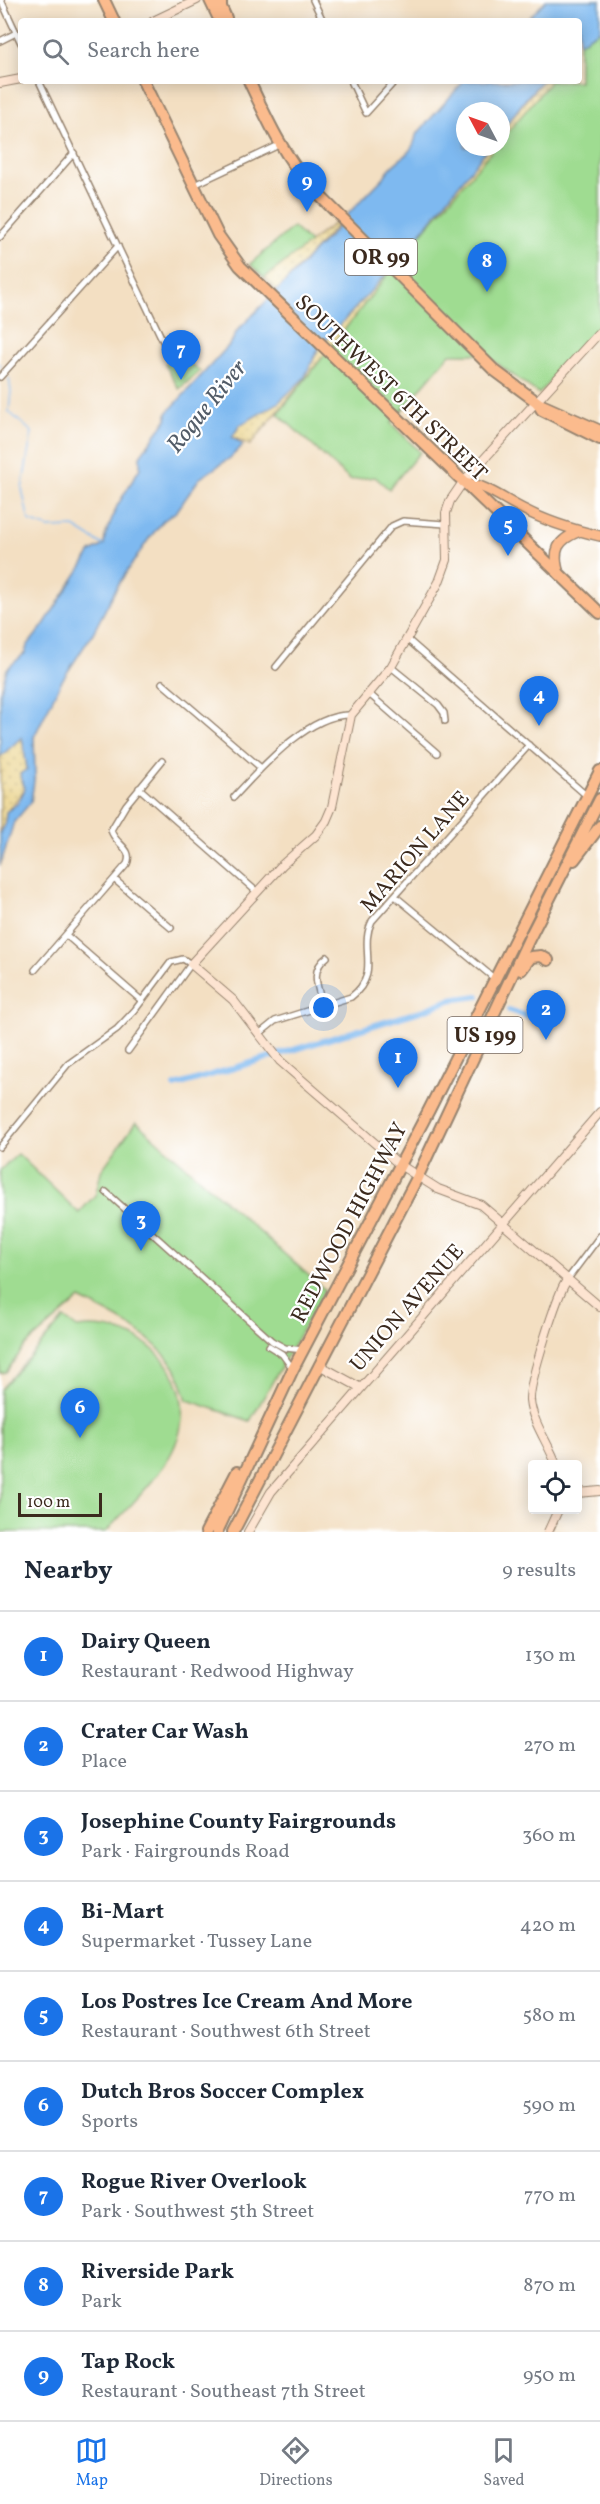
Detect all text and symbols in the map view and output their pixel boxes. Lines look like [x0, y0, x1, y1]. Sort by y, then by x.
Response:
search box [18, 18, 582, 84]
icon: search [39, 35, 72, 68]
text: Search here [87, 36, 200, 67]
north arrow [456, 102, 510, 156]
pin: 9 [288, 162, 326, 212]
road number: OR 99 [345, 239, 417, 275]
pin: 8 [468, 242, 506, 292]
street label: SOUTHWEST 6TH STREET [287, 288, 494, 489]
pin: 7 [162, 330, 201, 380]
water label: Rogue River [159, 352, 256, 461]
pin: 5 [488, 506, 528, 556]
pin: 4 [520, 676, 558, 726]
street label: MARION LANE [354, 785, 478, 921]
pin: 2 [526, 990, 566, 1040]
your location [309, 993, 338, 1022]
road number: US 199 [448, 1017, 522, 1053]
pin: 1 [378, 1038, 418, 1088]
street label: REDWOOD HIGHWAY [284, 1117, 416, 1329]
pin: 3 [122, 1202, 160, 1251]
street label: UNION AVENUE [343, 1238, 472, 1379]
pin: 6 [60, 1388, 100, 1438]
map controls [528, 1460, 582, 1514]
button: locate [528, 1460, 582, 1514]
scale bar [18, 1490, 102, 1518]
text: 100 m [27, 1492, 70, 1514]
text: Nearby [24, 1553, 113, 1589]
text: 9 results [502, 1557, 576, 1585]
text: Dairy Queen [81, 1627, 211, 1658]
text: 1 [39, 1642, 48, 1670]
text: 130 m [525, 1642, 576, 1670]
text: Restaurant · Redwood Highway [81, 1658, 354, 1686]
text: Crater Car Wash [81, 1717, 249, 1748]
text: 2 [38, 1732, 49, 1760]
text: 270 m [523, 1732, 576, 1760]
text: Place [81, 1748, 127, 1776]
text: Josephine County Fairgrounds [81, 1807, 396, 1838]
text: 3 [38, 1822, 49, 1850]
text: 360 m [522, 1822, 576, 1850]
text: Park · Fairgrounds Road [81, 1838, 290, 1866]
text: Bi-Mart [81, 1897, 164, 1928]
text: 4 [37, 1912, 50, 1940]
text: 420 m [520, 1912, 576, 1940]
text: Supermarket · Tussey Lane [81, 1928, 312, 1956]
text: Los Postres Ice Cream And More [81, 1987, 412, 2018]
text: 5 [39, 2002, 48, 2030]
text: 580 m [523, 2002, 576, 2030]
text: Restaurant · Southwest 6th Street [81, 2018, 371, 2046]
text: Dutch Bros Soccer Complex [81, 2077, 364, 2108]
text: 6 [38, 2092, 49, 2120]
text: 590 m [522, 2092, 576, 2120]
text: Sports [81, 2108, 138, 2136]
text: Rogue River Overlook [81, 2167, 307, 2198]
text: 7 [39, 2182, 48, 2210]
text: 770 m [524, 2182, 576, 2210]
text: Park · Southwest 5th Street [81, 2198, 314, 2226]
text: Riverside Park [81, 2257, 234, 2288]
text: 8 [38, 2272, 49, 2300]
text: 870 m [523, 2272, 576, 2300]
text: Park [81, 2288, 122, 2316]
text: Tap Rock [81, 2347, 175, 2378]
text: 9 [38, 2362, 49, 2390]
text: 950 m [523, 2362, 576, 2390]
text: Restaurant · Southeast 7th Street [81, 2378, 366, 2406]
tab: Map [75, 2434, 108, 2492]
tab: Directions [259, 2434, 333, 2492]
tab: Saved [483, 2434, 525, 2492]

